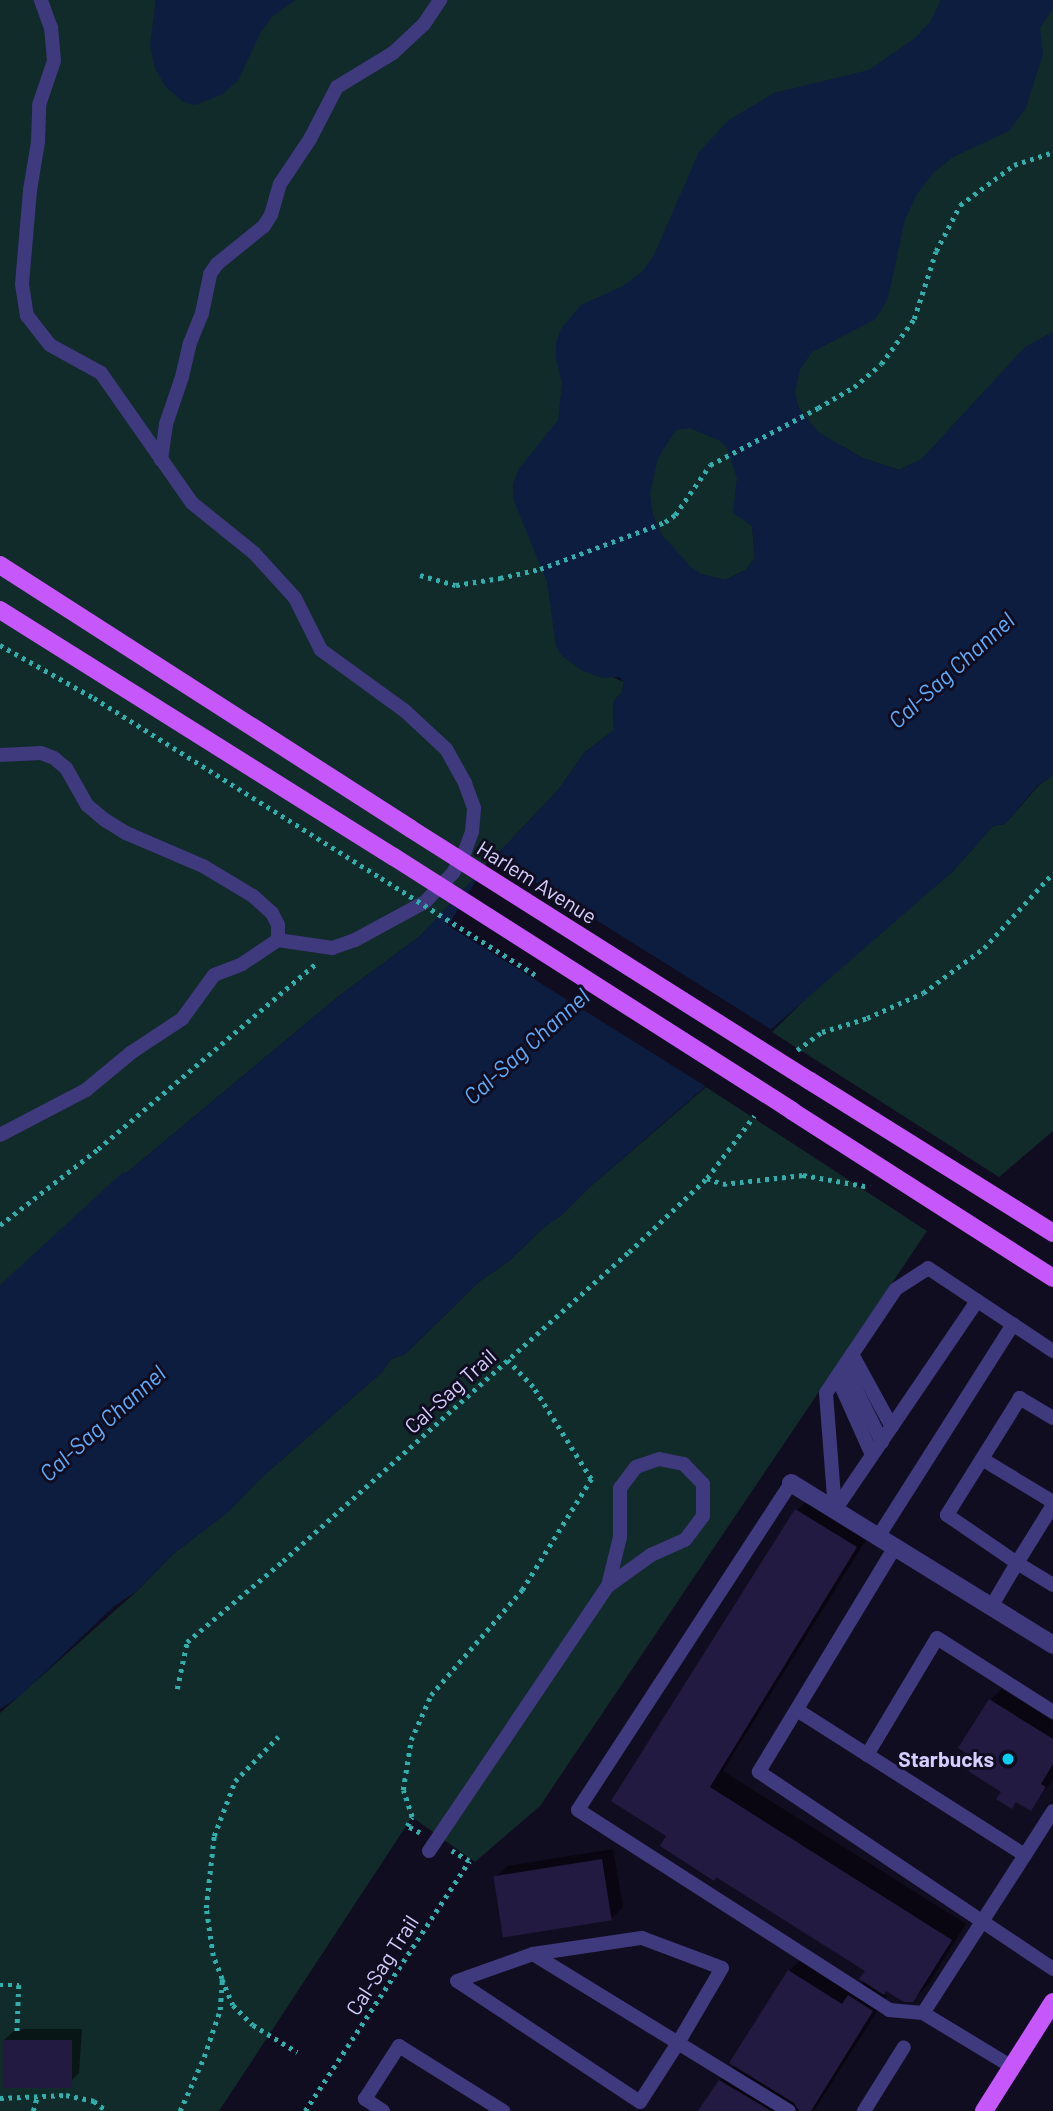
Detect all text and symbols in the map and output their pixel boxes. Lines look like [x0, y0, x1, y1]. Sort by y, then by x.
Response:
water label: Cal-Sag Channel [882, 606, 1020, 734]
street label: Harlem Avenue [472, 835, 602, 929]
water label: Cal-Sag Channel [457, 982, 595, 1110]
street label: Cal-Sag Trail [399, 1343, 501, 1439]
water label: Cal-Sag Channel [33, 1359, 171, 1487]
place label: Starbucks [898, 1746, 994, 1772]
marker: Starbucks [1000, 1751, 1016, 1767]
street label: Cal-Sag Trail [340, 1910, 424, 2020]

